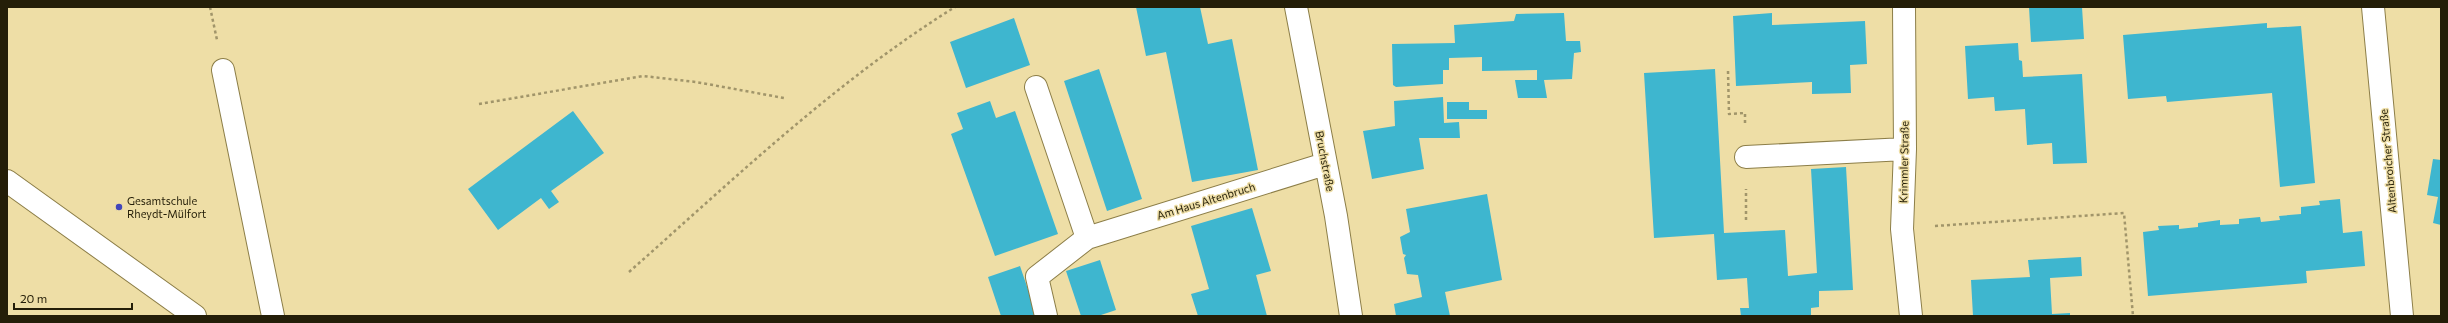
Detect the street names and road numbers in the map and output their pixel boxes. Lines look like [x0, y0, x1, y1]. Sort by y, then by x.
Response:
street label: Altenbroicher Straße [2376, 108, 2399, 214]
street label: Krimmler Straße [1896, 121, 1911, 203]
street label: Bruchstraße [1313, 130, 1338, 192]
street label: Am Haus Altenbruch [1155, 179, 1257, 222]

